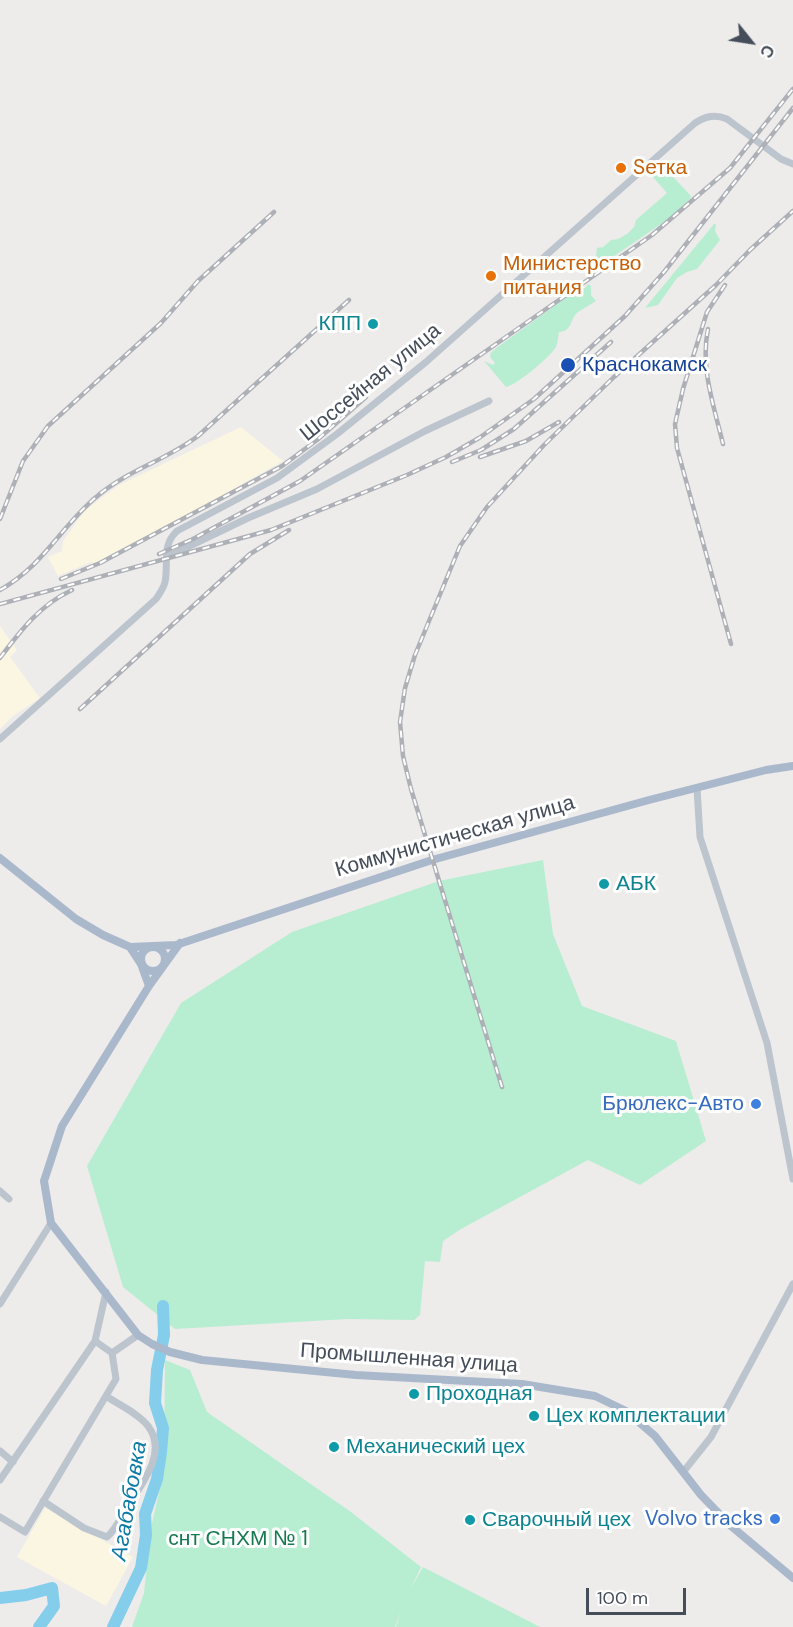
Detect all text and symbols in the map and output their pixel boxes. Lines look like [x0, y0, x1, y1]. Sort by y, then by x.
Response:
north arrow [721, 12, 781, 72]
text: С [755, 41, 779, 62]
place label: Sетка [633, 155, 687, 181]
marker: Sетка [614, 161, 628, 175]
place label: Министерство питания [503, 251, 642, 301]
marker: Министерство питания [484, 269, 498, 283]
place label: КПП [319, 311, 361, 337]
marker: КПП [366, 317, 380, 331]
street label: Шоссейная улица [296, 319, 446, 447]
place label: Краснокамск [582, 352, 707, 378]
marker: Краснокамск [559, 356, 577, 374]
street label: Коммунистическая улица [332, 791, 578, 883]
place label: АБК [616, 871, 656, 897]
marker: АБК [597, 877, 611, 891]
place label: Брюлекс-Авто [602, 1091, 744, 1117]
marker: Брюлекс-Авто [749, 1097, 763, 1111]
street label: Промышленная улица [299, 1339, 519, 1379]
place label: Проходная [426, 1381, 533, 1407]
marker: Проходная [407, 1387, 421, 1401]
place label: Цех комплектации [546, 1403, 726, 1429]
marker: Цех комплектации [527, 1409, 541, 1423]
place label: Механический цех [346, 1434, 525, 1460]
water label: Агабабовка [107, 1439, 153, 1563]
marker: Механический цех [327, 1440, 341, 1454]
place label: Volvo tracks [645, 1506, 763, 1532]
place label: Сварочный цех [482, 1507, 631, 1533]
marker: Volvo tracks [768, 1512, 782, 1526]
marker: Сварочный цех [463, 1513, 477, 1527]
park label: снт СНХМ № 1 [168, 1526, 308, 1552]
scale bar [589, 1576, 690, 1614]
text: 100 m [597, 1586, 648, 1610]

